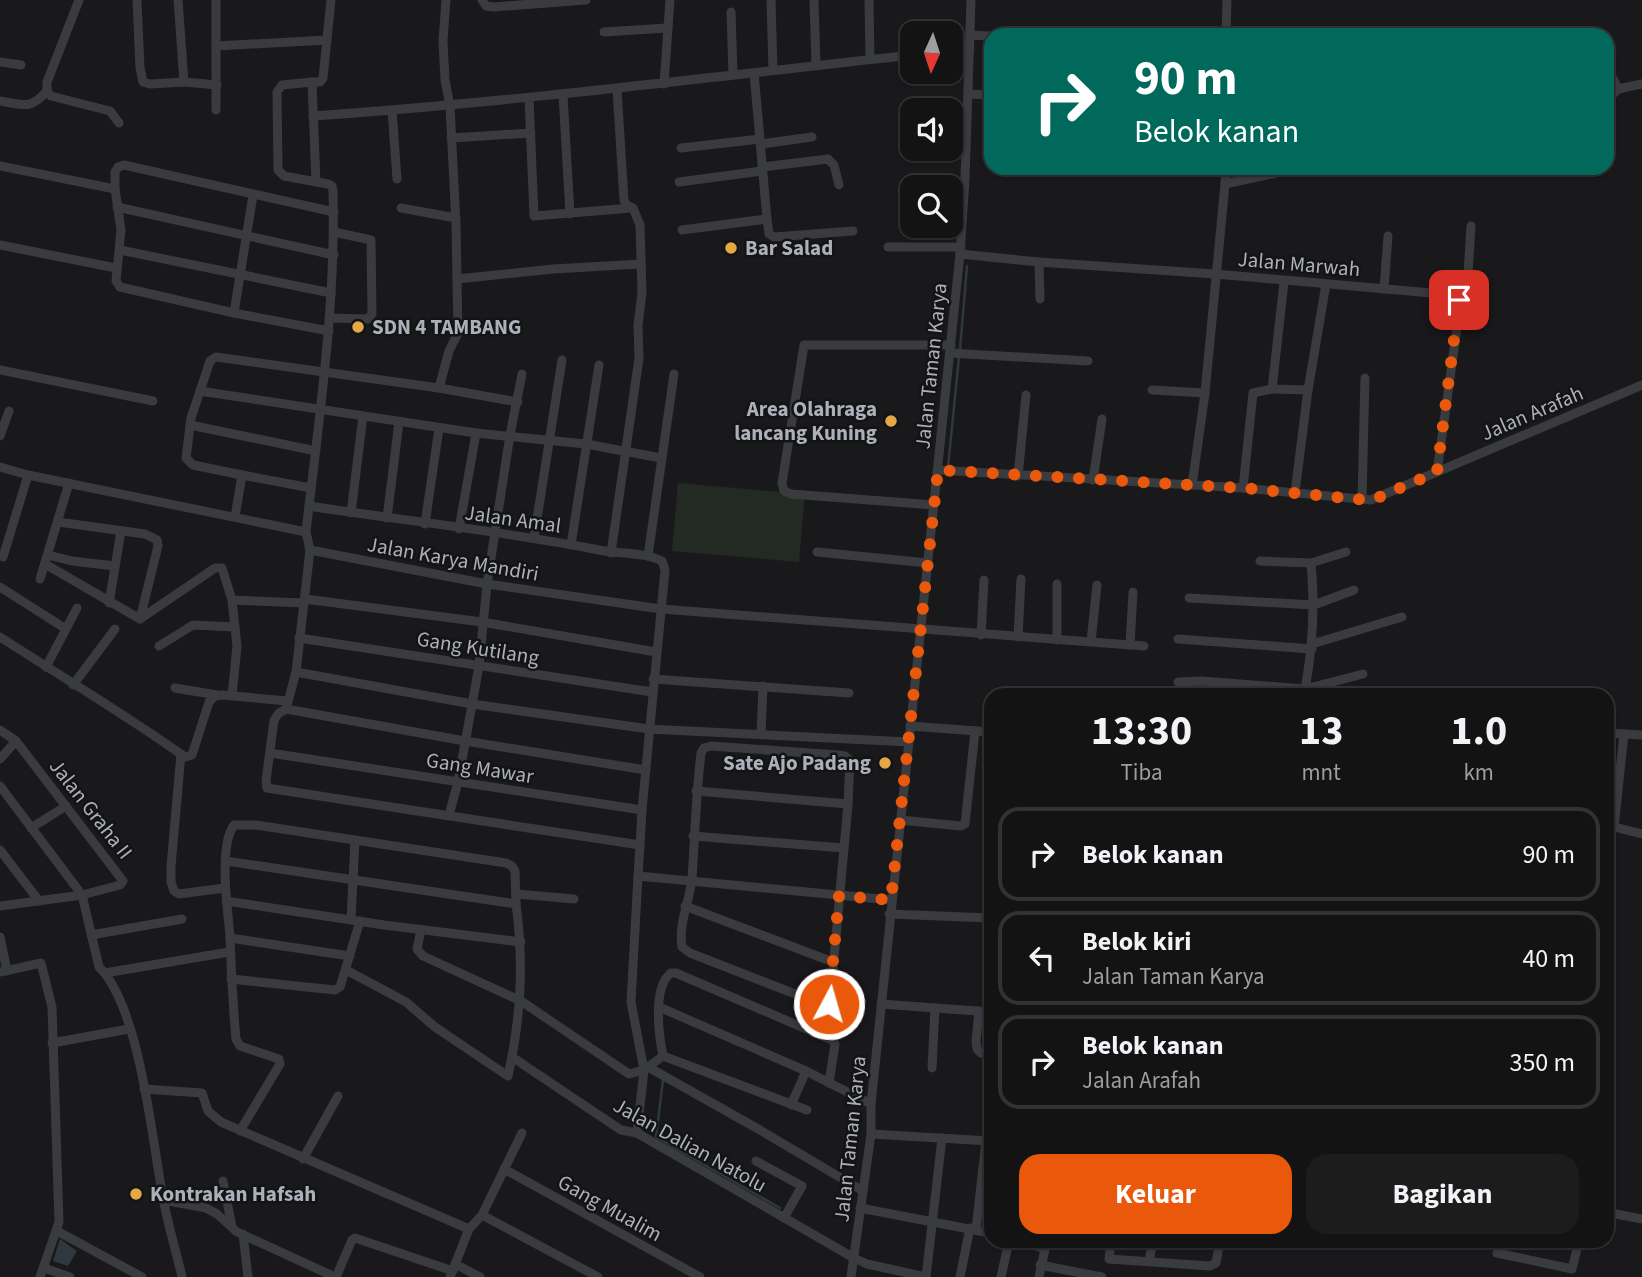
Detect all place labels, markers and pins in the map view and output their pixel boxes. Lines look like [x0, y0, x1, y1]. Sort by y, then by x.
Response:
place label: Bar Salad [745, 233, 833, 263]
marker: Bar Salad [723, 240, 739, 256]
pin [1429, 270, 1489, 330]
place label: SDN 4 TAMBANG [372, 312, 521, 342]
marker: SDN 4 TAMBANG [350, 319, 366, 335]
place label: Area Olahraga lancang Kuning [734, 394, 877, 448]
marker: Area Olahraga lancang Kuning [883, 413, 899, 429]
place label: Sate Ajo Padang [723, 748, 871, 778]
marker: Sate Ajo Padang [877, 755, 893, 771]
place label: Kontrakan Hafsah [150, 1179, 316, 1209]
marker: Kontrakan Hafsah [128, 1186, 144, 1202]

